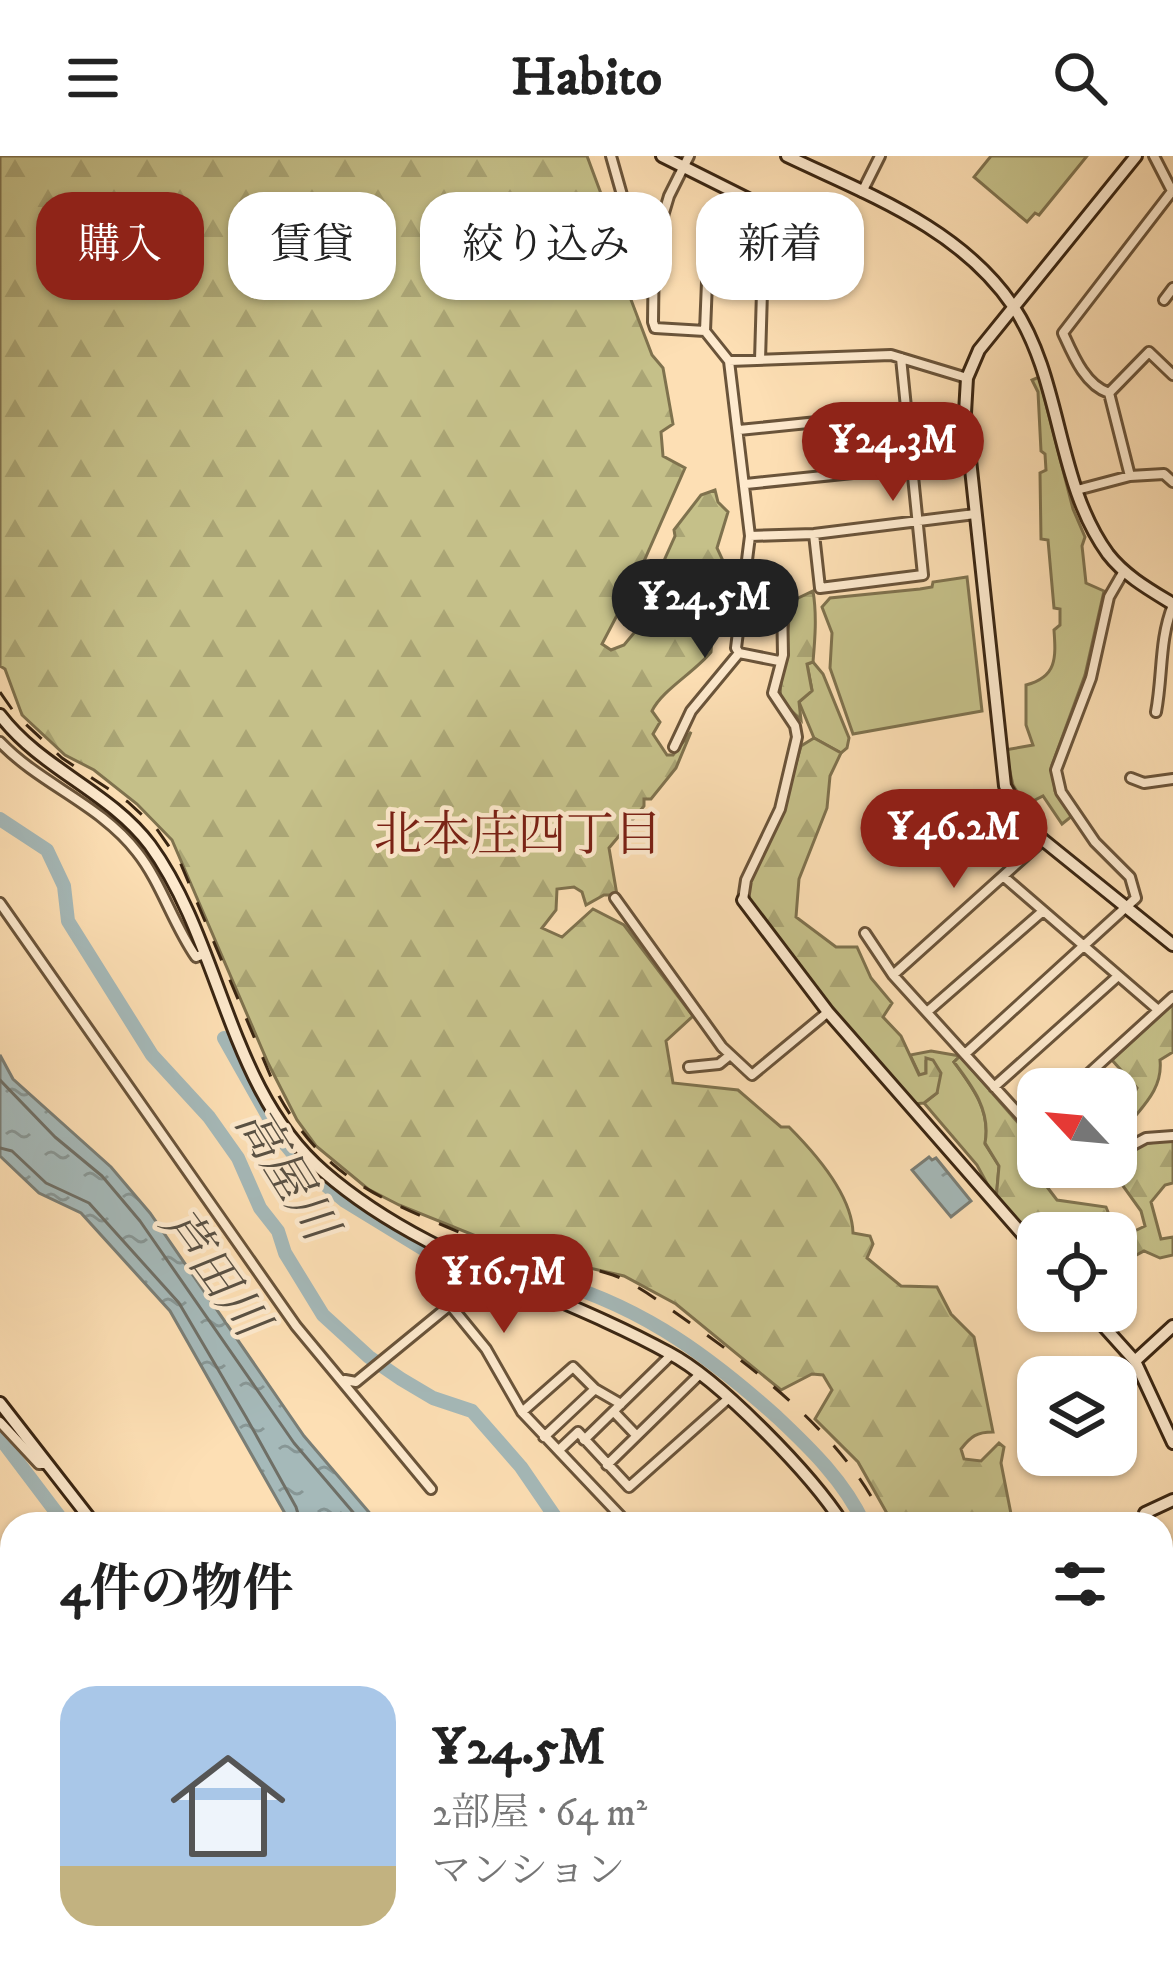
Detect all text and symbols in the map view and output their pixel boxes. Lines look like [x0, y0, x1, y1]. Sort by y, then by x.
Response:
icon: menu [60, 45, 126, 111]
text: Habito [511, 45, 662, 112]
icon: search [1047, 45, 1113, 111]
chip: 購入 [36, 192, 204, 300]
chip: 賃貸 [228, 192, 396, 300]
chip: 絞り込み [420, 192, 672, 300]
chip: 新着 [696, 192, 864, 300]
pin: ¥24.3M [795, 402, 991, 504]
text: ¥24.3M [829, 416, 957, 465]
pin: ¥24.5M [607, 559, 803, 661]
text: ¥24.5M [639, 573, 771, 622]
pin: ¥46.2M [856, 789, 1052, 891]
text: ¥46.2M [888, 803, 1020, 852]
district label: 北本庄四丁目 [374, 806, 662, 866]
north arrow [1017, 1068, 1137, 1188]
map controls [1017, 1068, 1137, 1476]
water label: 高屋川 [221, 1098, 351, 1256]
water label: 芦田川 [146, 1197, 283, 1353]
button: locate [1017, 1212, 1137, 1332]
pin: ¥16.7M [406, 1234, 602, 1336]
text: ¥16.7M [442, 1248, 566, 1297]
button: layers [1017, 1356, 1137, 1476]
icon: filters [1047, 1551, 1113, 1617]
text: 4件の物件 [60, 1558, 293, 1622]
text: ¥24.5M [432, 1716, 605, 1780]
icon: home [156, 1734, 300, 1878]
text: 2部屋 · 64 m² [432, 1789, 647, 1838]
text: マンション [432, 1847, 625, 1896]

